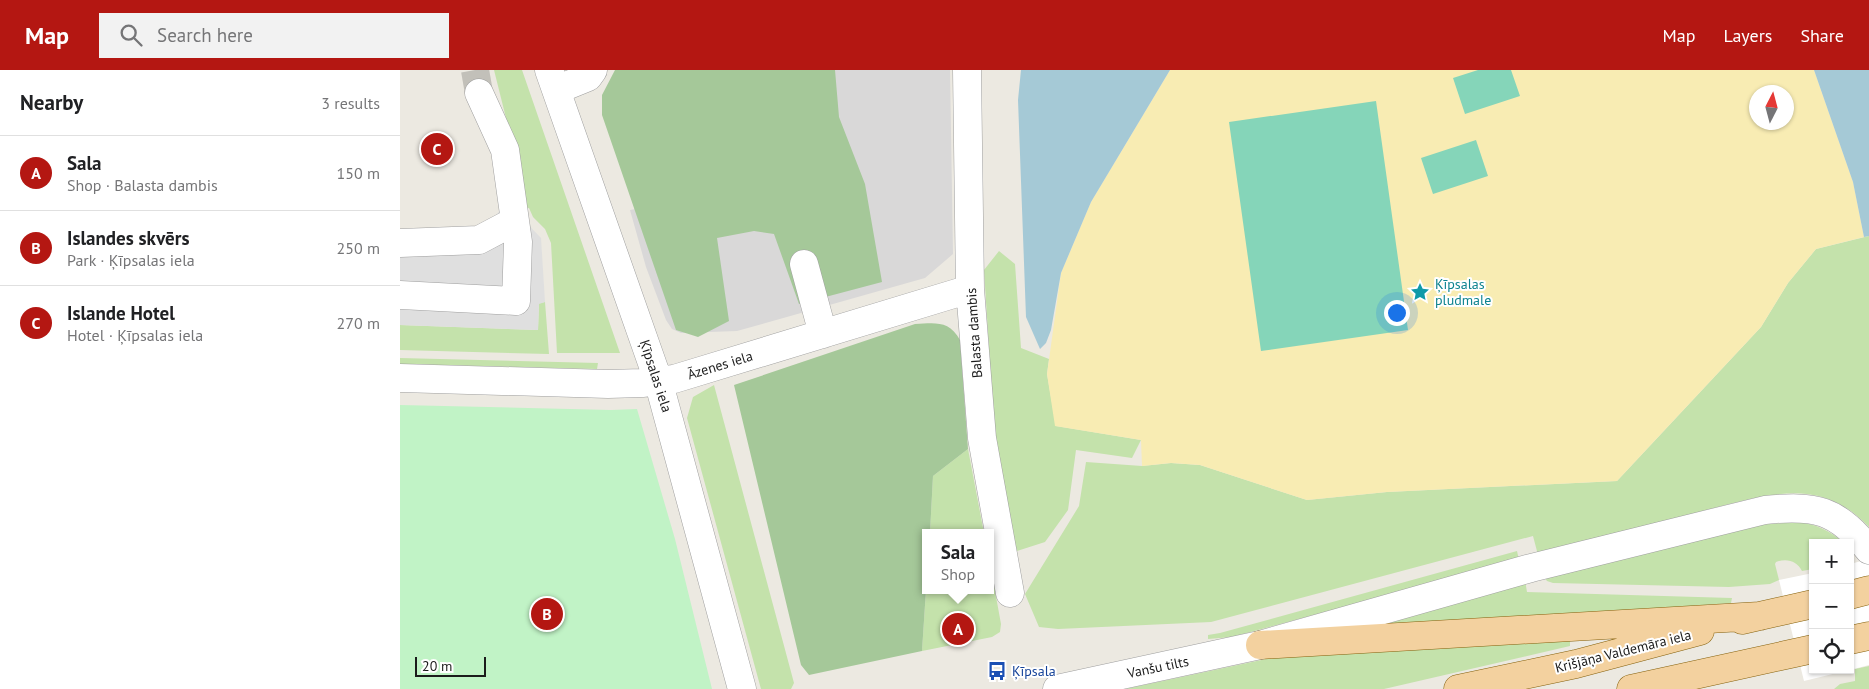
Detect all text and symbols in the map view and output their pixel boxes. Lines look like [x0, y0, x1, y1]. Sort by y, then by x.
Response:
search box [99, 13, 449, 58]
text: Map [25, 20, 69, 51]
icon: search [117, 21, 145, 49]
text: Search here [157, 23, 253, 47]
text: Map [1663, 24, 1695, 47]
text: Layers [1723, 24, 1772, 47]
text: Share [1800, 24, 1844, 47]
north arrow [1749, 85, 1794, 130]
text: Nearby [20, 89, 83, 116]
text: 3 results [321, 93, 380, 113]
pin: C [421, 130, 453, 168]
text: Sala [67, 151, 102, 175]
text: A [31, 163, 41, 183]
text: 150 m [337, 163, 380, 183]
text: Shop · Balasta dambis [67, 175, 218, 195]
text: Islandes skvērs [67, 226, 189, 250]
text: B [31, 238, 41, 258]
text: 250 m [337, 238, 380, 258]
text: Park · Ķīpsalas iela [67, 250, 195, 270]
place label: Ķīpsalas pludmale [1435, 275, 1491, 309]
place icon: Ķīpsalas pludmale [1409, 281, 1431, 303]
street label: Balasta dambis [962, 287, 986, 379]
your location [1384, 300, 1410, 326]
text: Islande Hotel [67, 301, 175, 325]
text: C [32, 313, 40, 333]
text: 270 m [337, 313, 380, 333]
text: Hotel · Ķīpsalas iela [67, 325, 203, 345]
street label: Ķīpsalas iela [636, 337, 676, 415]
street label: Āzenes iela [685, 347, 755, 383]
popup [922, 529, 994, 594]
map controls [1809, 539, 1854, 674]
button: + [1809, 539, 1854, 584]
text: Sala [941, 540, 975, 564]
text: Shop [941, 564, 975, 584]
button: − [1809, 584, 1854, 629]
pin: B [531, 595, 563, 633]
pin: A [942, 610, 974, 648]
street label: Krišjāņa Valdemāra iela [1553, 625, 1693, 677]
button: locate [1809, 629, 1854, 674]
street label: Vanšu tilts [1125, 652, 1190, 682]
scale bar [415, 654, 486, 677]
text: 20 m [422, 657, 452, 675]
bus stop icon: Ķīpsala [986, 660, 1008, 682]
place label: Ķīpsala [1012, 662, 1056, 680]

